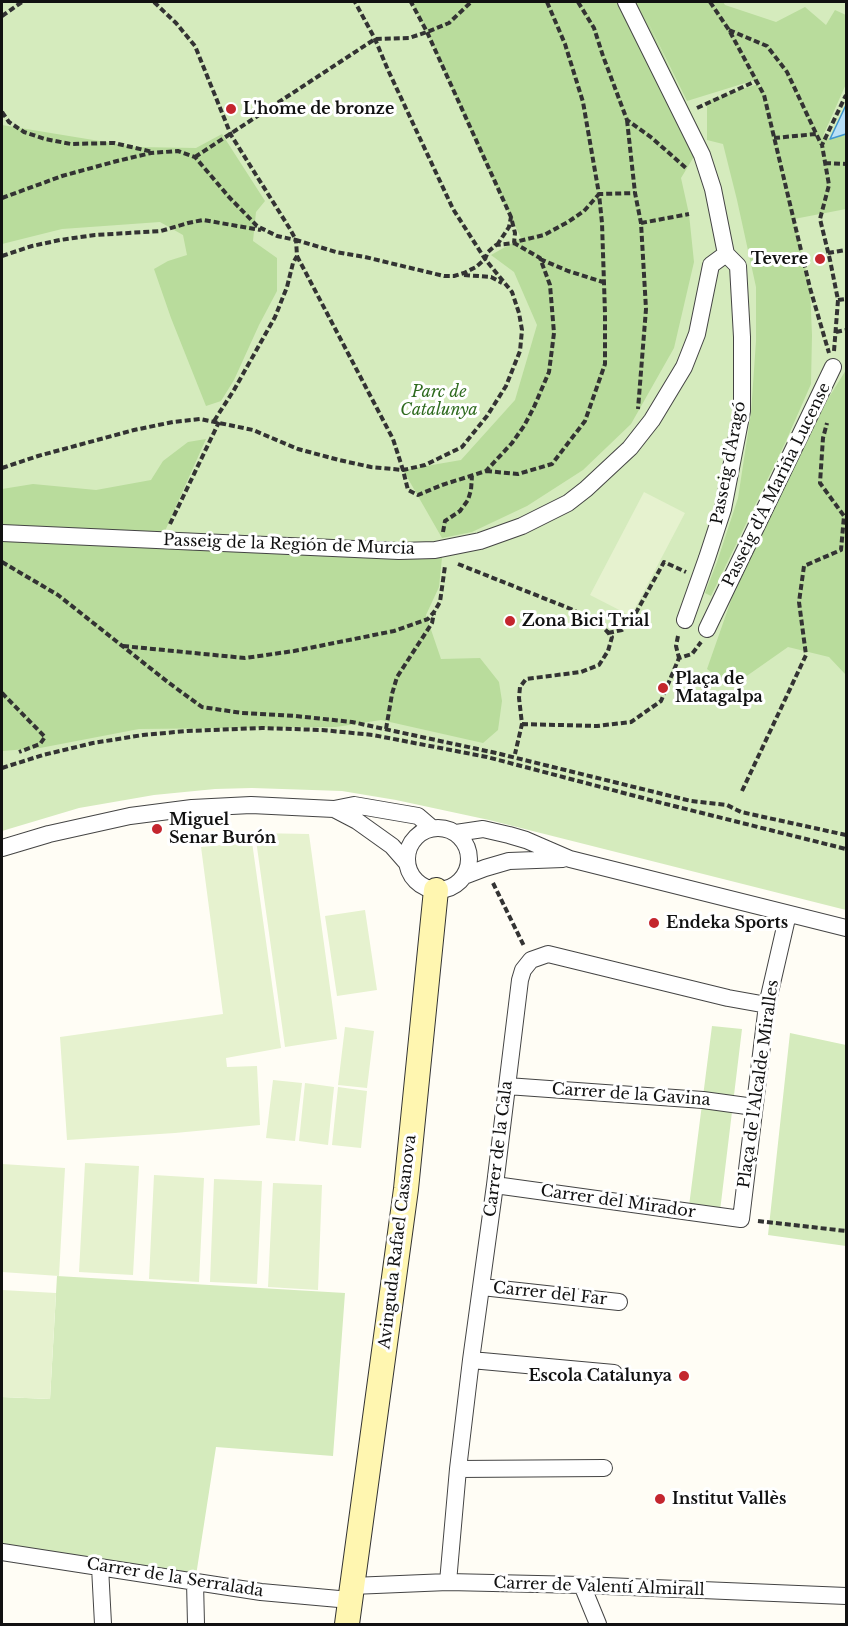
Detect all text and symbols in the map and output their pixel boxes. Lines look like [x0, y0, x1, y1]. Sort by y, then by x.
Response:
place label: L'home de bronze [243, 99, 394, 119]
marker: L'home de bronze [224, 102, 238, 116]
place label: Tevere [751, 249, 808, 269]
marker: Tevere [813, 252, 827, 266]
street label: Passeig d'A Mariña Lucense [719, 380, 835, 590]
park label: Parc de Catalunya [400, 382, 478, 420]
street label: Passeig d'Aragó [708, 400, 750, 526]
street label: Passeig de la Región de Murcia [163, 531, 415, 559]
place label: Zona Bici Trial [522, 611, 649, 631]
marker: Zona Bici Trial [503, 614, 517, 628]
place label: Plaça de Matagalpa [675, 669, 763, 707]
marker: Plaça de Matagalpa [656, 681, 670, 695]
place label: Miguel Senar Burón [169, 810, 276, 848]
marker: Miguel Senar Burón [150, 822, 164, 836]
place label: Endeka Sports [666, 913, 788, 933]
marker: Endeka Sports [647, 916, 661, 930]
street label: Plaça de l'Alcalde Miralles [735, 979, 783, 1189]
street label: Carrer de la Cala [481, 1080, 517, 1218]
street label: Carrer de la Gavina [551, 1080, 711, 1110]
street label: Avinguda Rafael Casanova [375, 1134, 421, 1350]
street label: Carrer del Mirador [539, 1182, 697, 1222]
street label: Carrer del Far [492, 1278, 608, 1310]
place label: Escola Catalunya [528, 1366, 672, 1386]
marker: Escola Catalunya [677, 1369, 691, 1383]
place label: Institut Vallès [672, 1489, 786, 1509]
marker: Institut Vallès [653, 1492, 667, 1506]
street label: Carrer de la Serralada [85, 1555, 265, 1601]
street label: Carrer de Valentí Almirall [493, 1574, 705, 1600]

